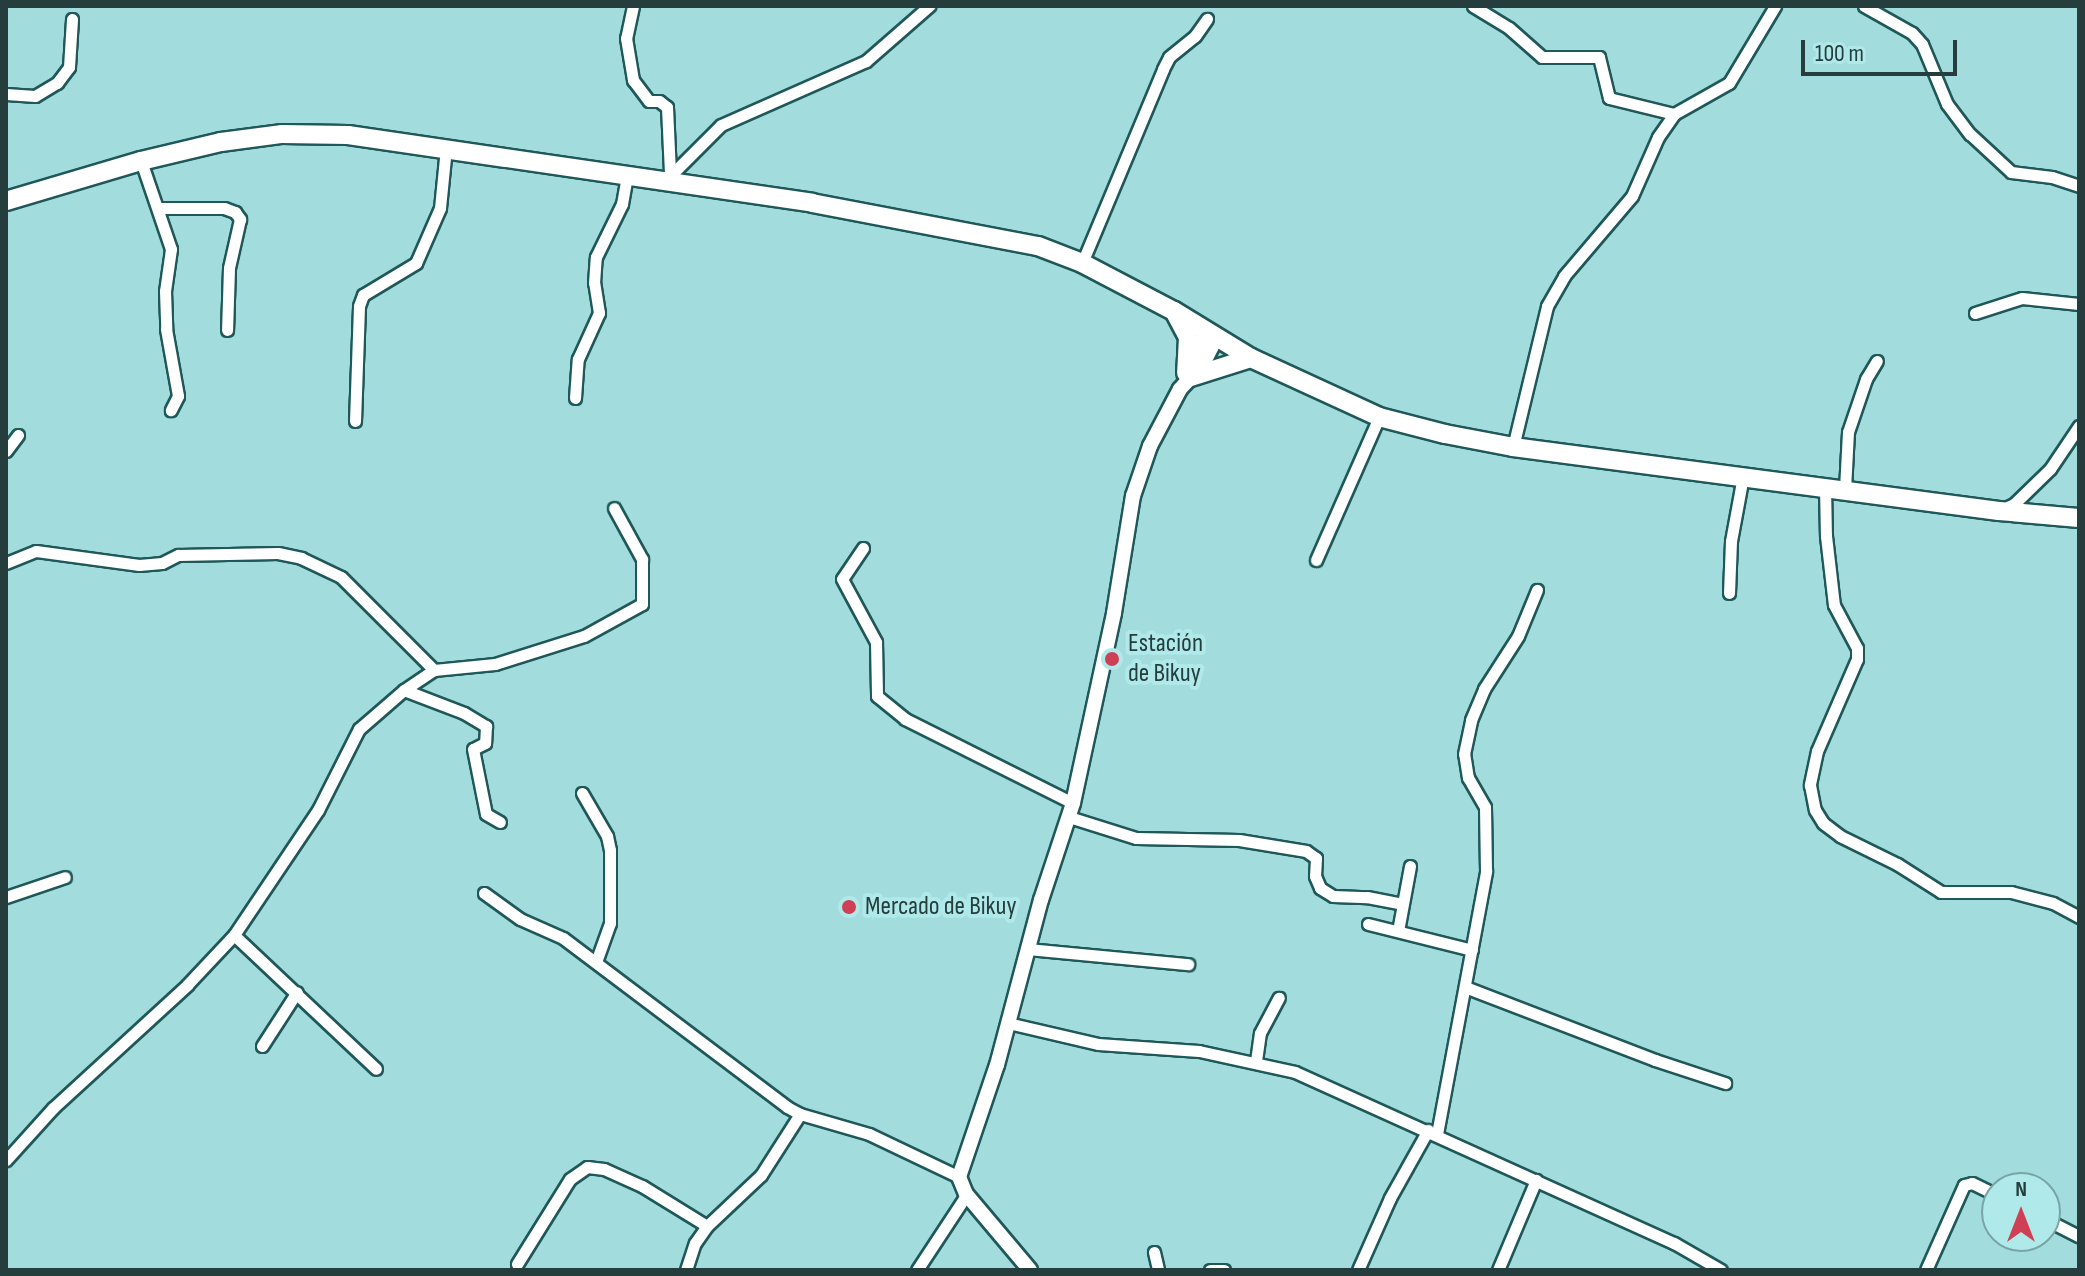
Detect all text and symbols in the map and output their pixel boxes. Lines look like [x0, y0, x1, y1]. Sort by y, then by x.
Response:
scale bar [1805, 24, 1961, 74]
text: 100 m [1815, 39, 1864, 68]
place label: Estación de Bikuy [1128, 628, 1203, 690]
marker: Estación de Bikuy [1103, 650, 1121, 668]
place label: Mercado de Bikuy [865, 891, 1016, 923]
marker: Mercado de Bikuy [840, 898, 858, 916]
north arrow [1981, 1172, 2061, 1252]
text: N [2015, 1176, 2027, 1203]

